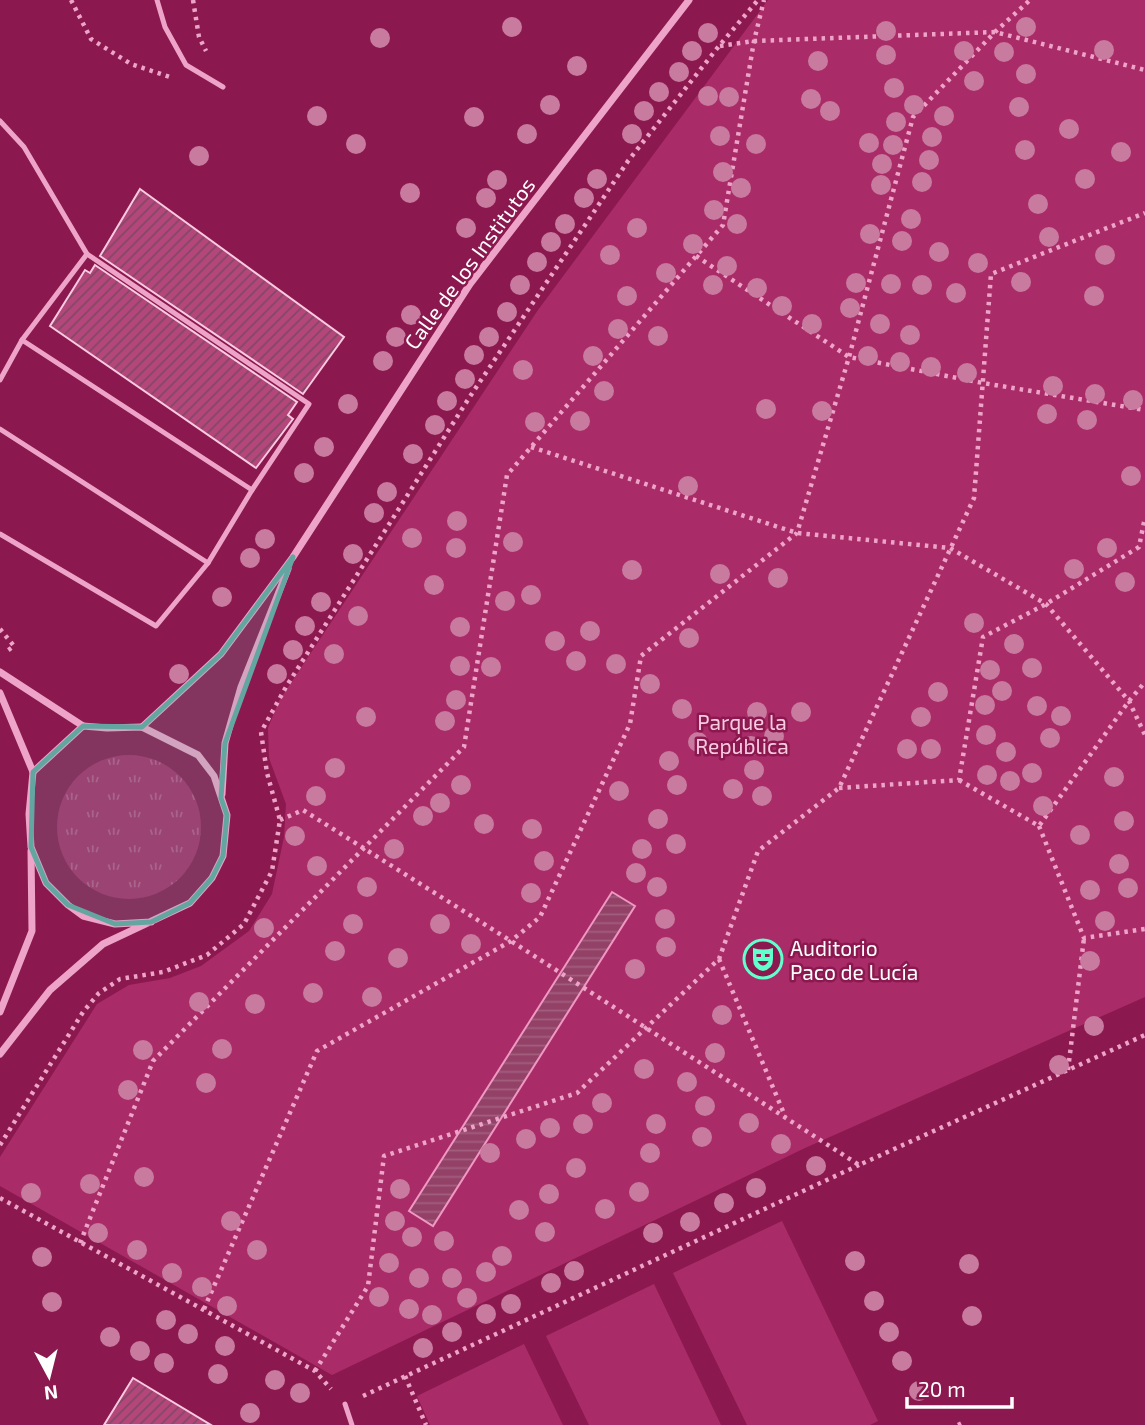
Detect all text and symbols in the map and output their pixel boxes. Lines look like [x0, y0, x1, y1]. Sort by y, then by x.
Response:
street label: Calle de los Institutos [398, 172, 540, 354]
park label: Parque la República [695, 709, 789, 758]
place label: Auditorio Paco de Lucía [790, 935, 918, 984]
theatre icon: Auditorio Paco de Lucía [742, 938, 784, 980]
north arrow [14, 1341, 84, 1411]
scale bar [907, 1366, 1012, 1410]
text: 20 m [918, 1376, 966, 1401]
text: N [43, 1381, 59, 1406]

